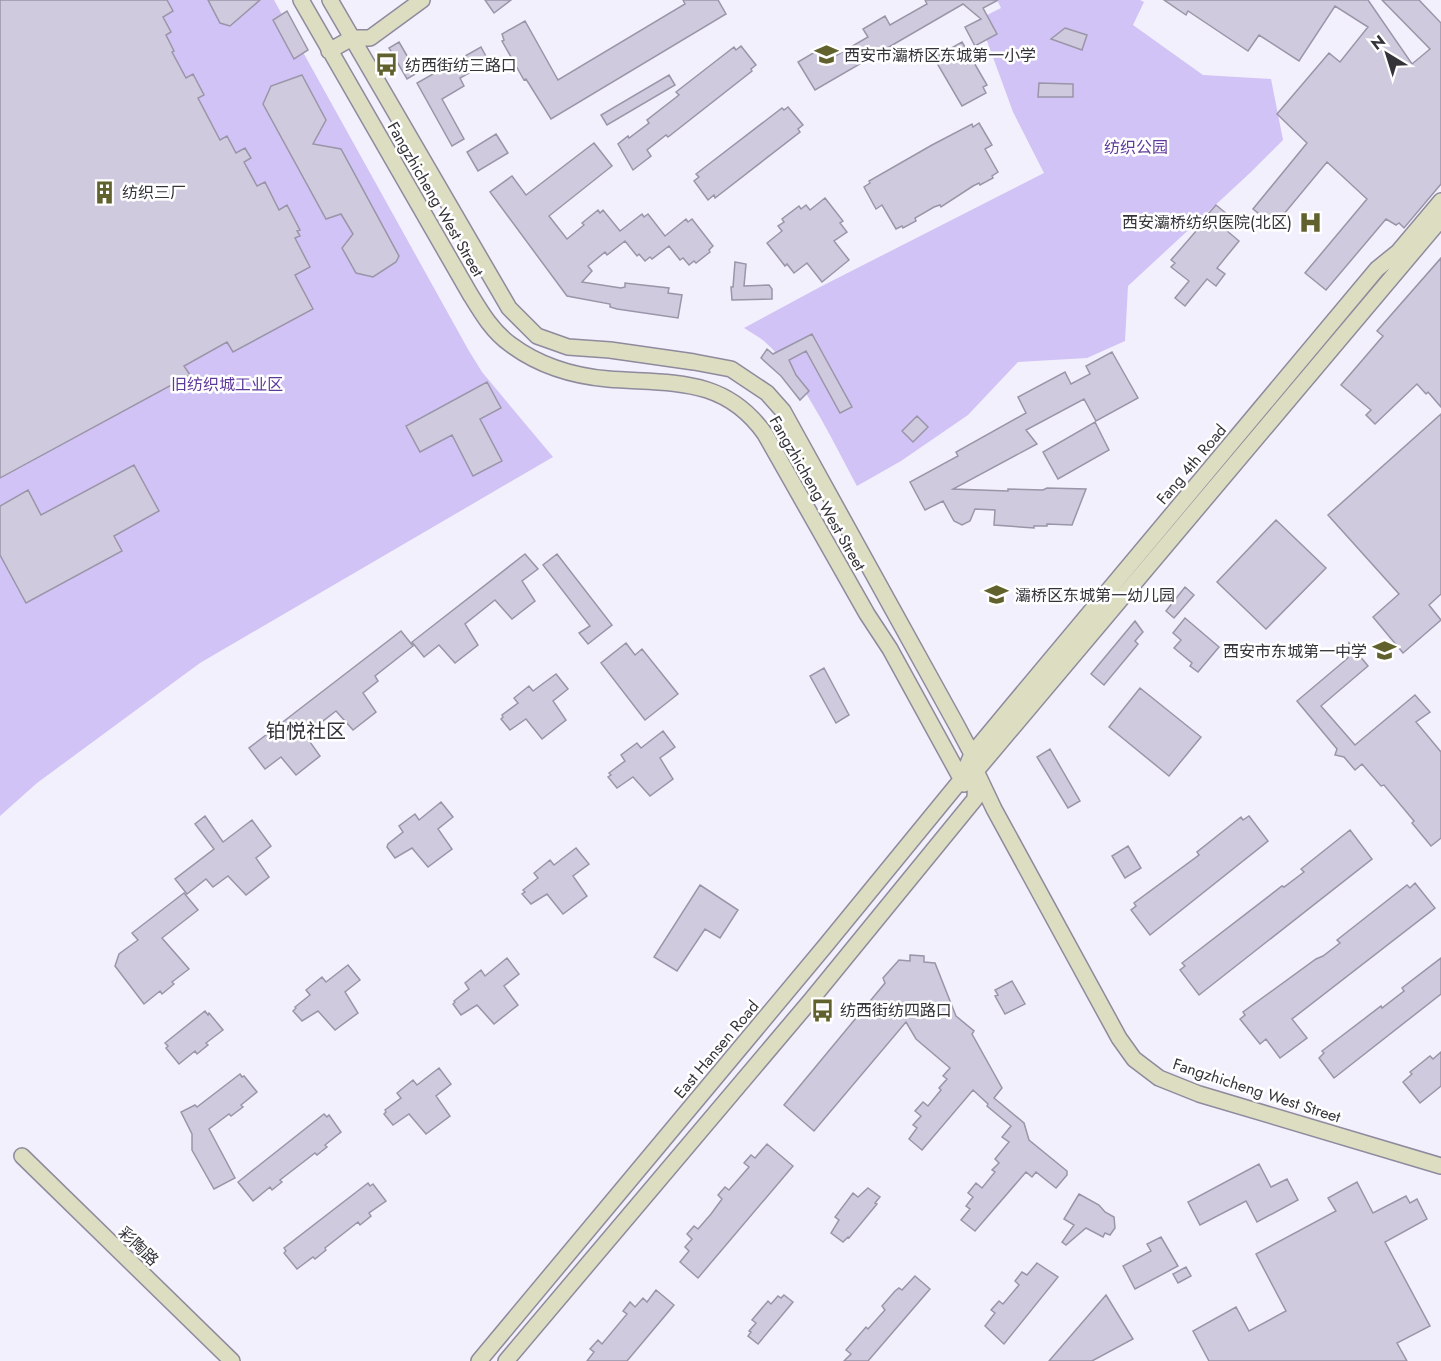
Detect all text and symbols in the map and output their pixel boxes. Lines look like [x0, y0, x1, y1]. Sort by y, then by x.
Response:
north arrow [1357, 24, 1417, 84]
text: N [1366, 30, 1390, 56]
school or university icon: 西安市灞桥区东城第一小学 [813, 42, 839, 68]
place label: 西安市灞桥区东城第一小学 [844, 44, 1036, 67]
bus stop icon: 纺西街纺三路口 [374, 52, 400, 78]
place label: 纺西街纺三路口 [405, 54, 517, 77]
street label: Fangzhicheng West Street [382, 118, 489, 281]
park label: 纺织公园 [1104, 136, 1168, 159]
building icon: 纺织三厂 [91, 179, 117, 205]
place label: 纺织三厂 [122, 181, 186, 204]
hospital icon: 西安灞桥纺织医院(北区) [1297, 209, 1323, 235]
place label: 西安灞桥纺织医院(北区) [1122, 211, 1292, 234]
park label: 旧纺织城工业区 [171, 373, 283, 396]
street label: Fangzhicheng West Street [764, 412, 871, 575]
street label: Fang 4th Road [1151, 419, 1232, 509]
school or university icon: 灞桥区东城第一幼儿园 [984, 582, 1010, 608]
place label: 灞桥区东城第一幼儿园 [1015, 584, 1175, 607]
school or university icon: 西安市东城第一中学 [1372, 638, 1398, 664]
place label: 西安市东城第一中学 [1223, 640, 1367, 663]
district label: 铂悦社区 [266, 717, 346, 746]
street label: East Hansen Road [669, 995, 764, 1103]
bus stop icon: 纺西街纺四路口 [809, 997, 835, 1023]
place label: 纺西街纺四路口 [840, 999, 952, 1022]
street label: Fangzhicheng West Street [1170, 1052, 1344, 1129]
street label: 彩陶路 [113, 1221, 164, 1271]

